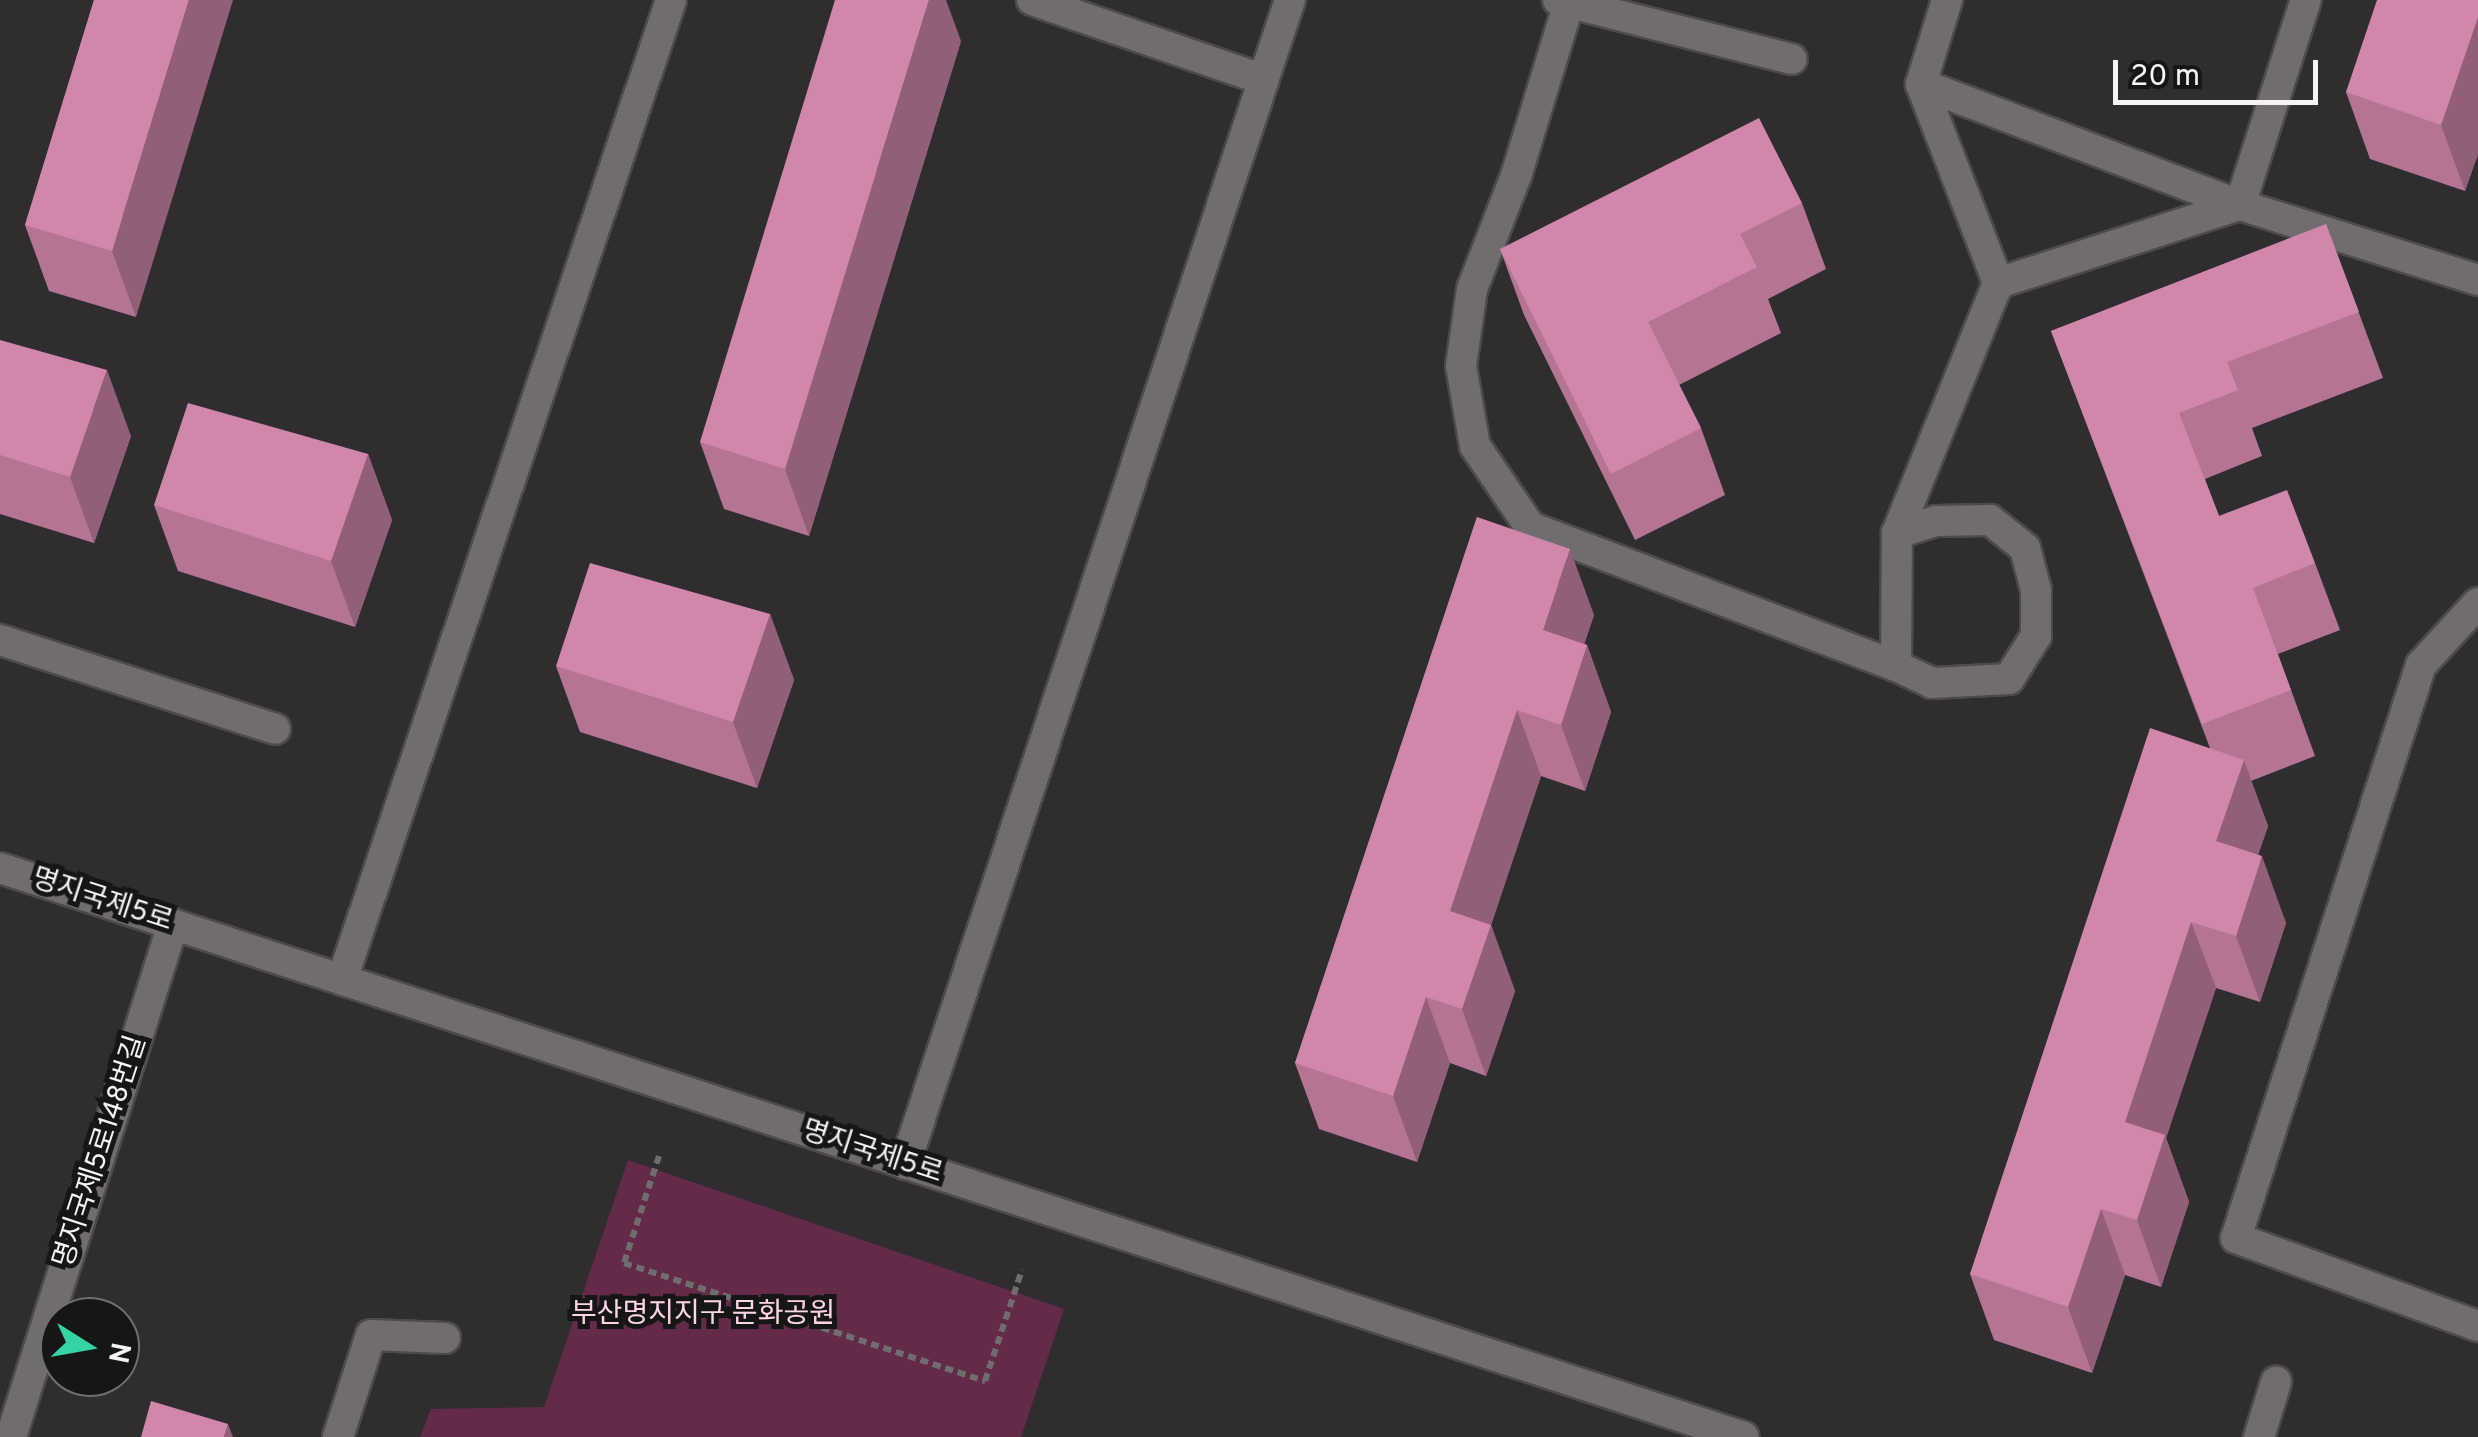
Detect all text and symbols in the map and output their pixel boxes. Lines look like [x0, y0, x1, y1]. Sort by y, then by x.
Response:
scale bar [2118, 40, 2323, 102]
text: 20 m [2130, 59, 2200, 96]
street label: 명지국제5로 [27, 862, 177, 940]
street label: 명지국제5로148번길 [48, 1032, 154, 1272]
street label: 명지국제5로 [797, 1114, 947, 1192]
north arrow [40, 1297, 140, 1397]
park label: 부산명지지구 문화공원 [571, 1298, 835, 1332]
text: N [98, 1339, 137, 1366]

